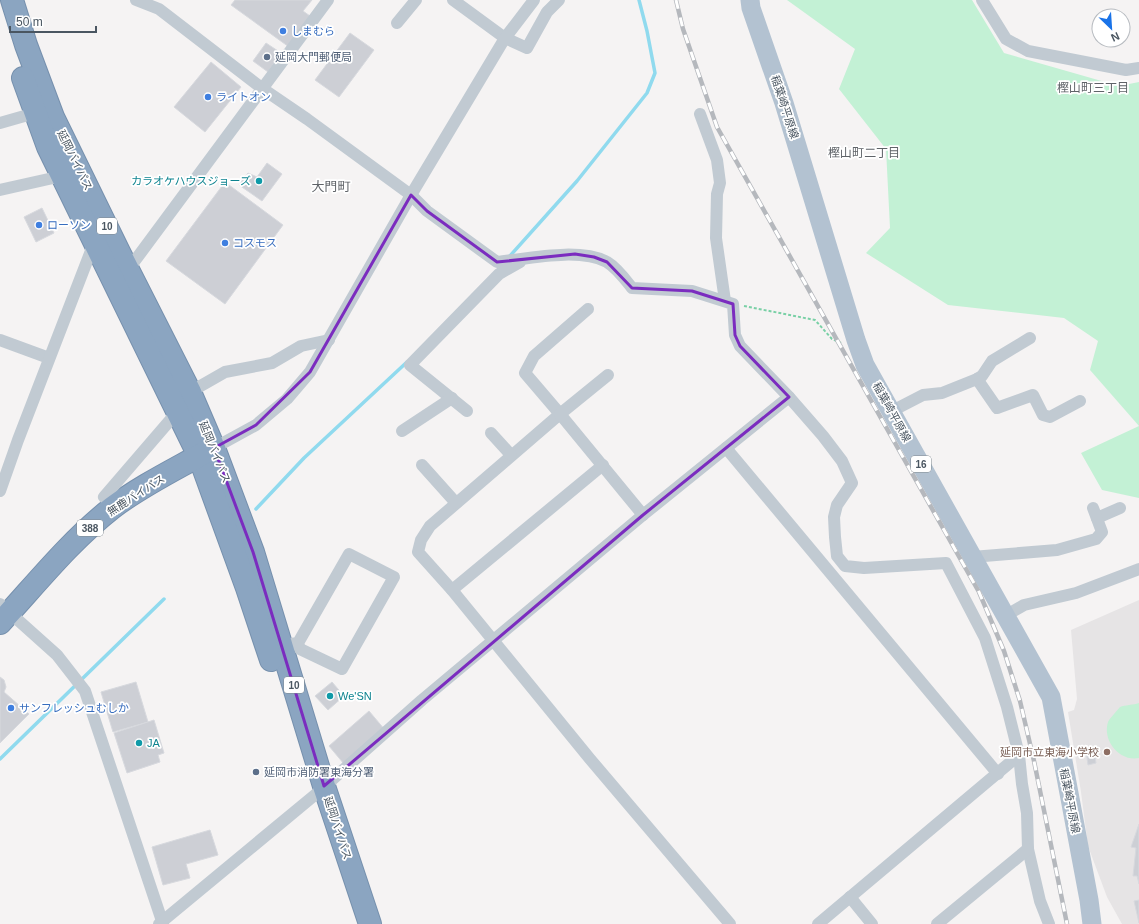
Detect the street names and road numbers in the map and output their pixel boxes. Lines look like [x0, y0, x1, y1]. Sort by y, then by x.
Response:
street label: 稲葉崎平原線 [769, 74, 801, 140]
street label: 延岡バイパス [55, 128, 95, 192]
road number: 10 [97, 218, 117, 234]
street label: 稲葉崎平原線 [871, 380, 913, 444]
street label: 延岡バイパス [197, 419, 233, 485]
road number: 16 [911, 456, 931, 472]
street label: 無鹿バイパス [105, 472, 167, 518]
road number: 388 [77, 520, 103, 536]
road number: 10 [284, 677, 304, 693]
street label: 稲葉崎平原線 [1058, 767, 1082, 835]
street label: 延岡バイパス [322, 795, 354, 861]

